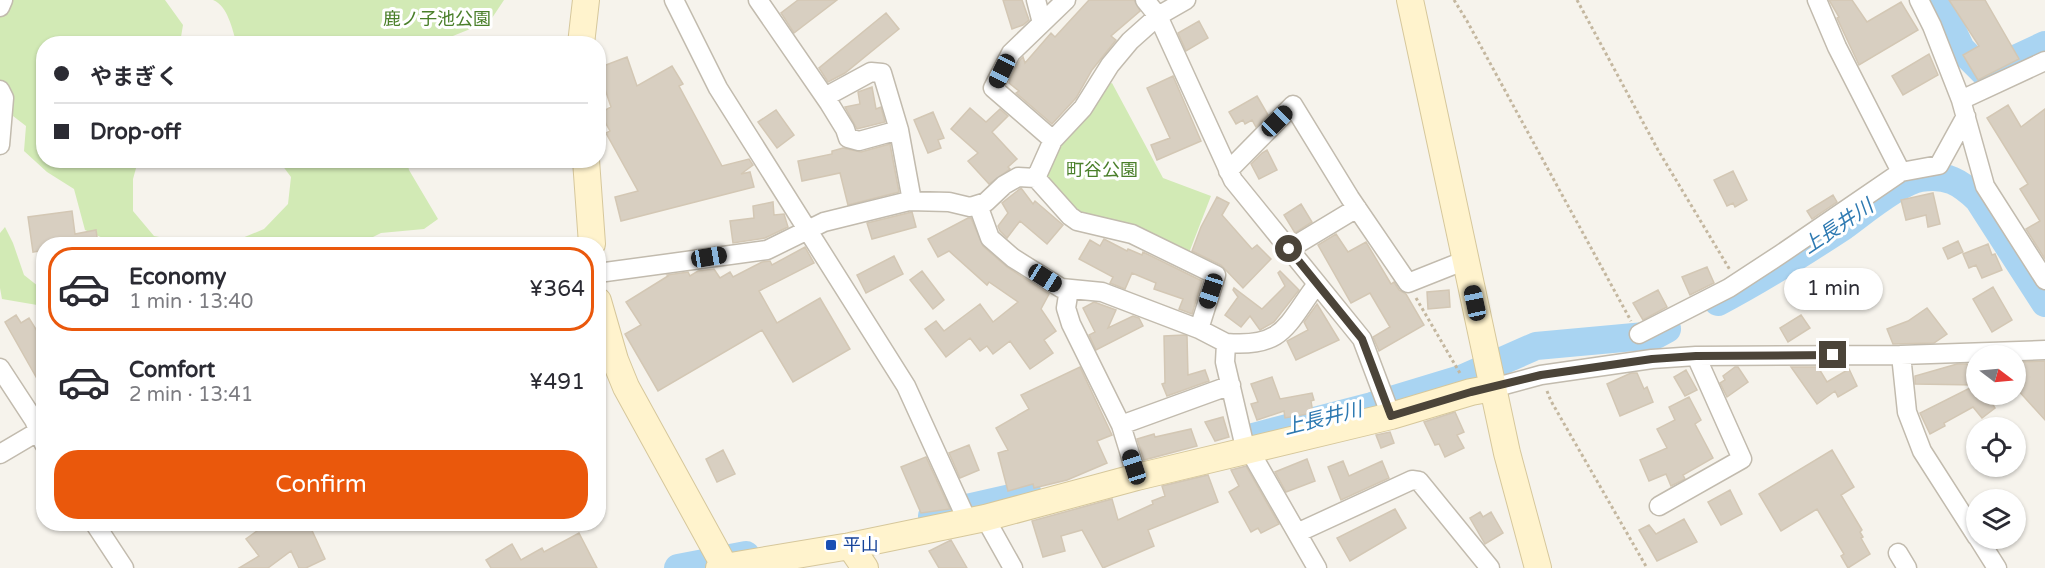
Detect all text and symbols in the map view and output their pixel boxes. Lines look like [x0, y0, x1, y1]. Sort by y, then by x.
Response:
park label: 鹿ノ子池公園 [383, 8, 491, 30]
car [986, 51, 1018, 91]
text: やまぎく [90, 64, 178, 90]
car [1258, 102, 1296, 140]
text: Drop-off [90, 119, 181, 145]
park label: 町谷公園 [1066, 159, 1138, 181]
water label: 上長井川 [1798, 194, 1880, 259]
route start [1275, 235, 1302, 262]
car [690, 245, 728, 269]
car [1025, 261, 1065, 295]
icon: car [57, 262, 111, 316]
text: Economy [129, 264, 226, 290]
callout: 1 min [1784, 268, 1882, 310]
car [1197, 271, 1225, 311]
text: ¥364 [529, 276, 585, 302]
text: 1 min [1807, 277, 1860, 301]
car [1462, 284, 1488, 322]
text: 1 min · 13:40 [129, 290, 253, 314]
route end [1819, 341, 1846, 368]
north arrow [1966, 345, 2026, 405]
map controls [1966, 345, 2026, 549]
icon: car [57, 355, 111, 409]
text: Comfort [129, 357, 215, 383]
text: ¥491 [529, 369, 585, 395]
text: 2 min · 13:41 [129, 383, 253, 407]
water label: 上長井川 [1281, 397, 1367, 440]
button: locate [1966, 417, 2026, 477]
car [1120, 447, 1148, 487]
button: Confirm [54, 450, 588, 519]
button: layers [1966, 489, 2026, 549]
place label: 平山 [843, 534, 879, 556]
marker: 平山 [824, 538, 838, 552]

